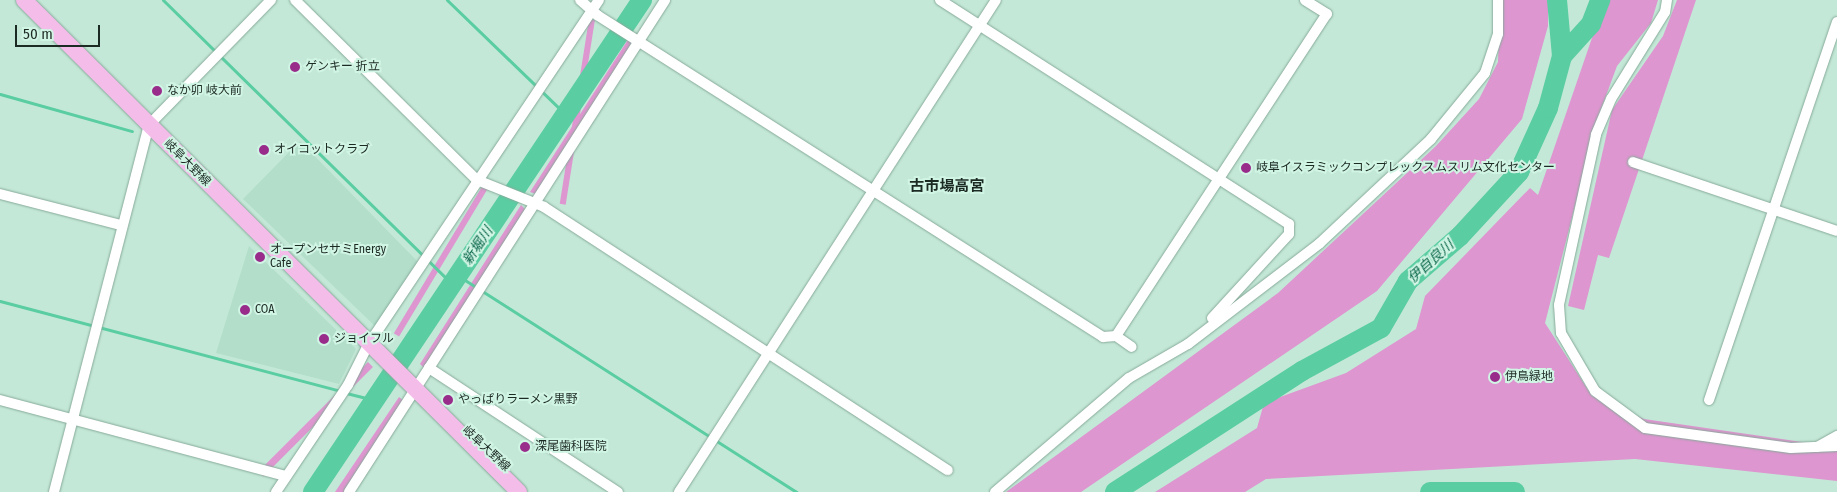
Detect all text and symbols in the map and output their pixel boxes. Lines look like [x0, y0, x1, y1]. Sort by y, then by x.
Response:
scale bar [18, 15, 102, 47]
text: 50 m [23, 25, 53, 43]
place label: ゲンキー 折立 [305, 60, 380, 74]
marker: ゲンキー 折立 [289, 61, 301, 73]
place label: なか卯 岐大前 [167, 84, 242, 98]
marker: なか卯 岐大前 [151, 85, 163, 97]
street label: 岐阜大野線 [161, 137, 213, 189]
place label: オイコットクラブ [274, 143, 370, 157]
marker: オイコットクラブ [258, 144, 270, 156]
place label: 岐阜イスラミックコンプレックスムスリム文化センター [1256, 161, 1556, 175]
marker: 岐阜イスラミックコンプレックスムスリム文化センター [1240, 162, 1252, 174]
district label: 古市場高宮 [910, 178, 984, 196]
water label: 新堀川 [459, 224, 497, 268]
water label: 伊自良川 [1405, 237, 1457, 287]
place label: オープンセサミEnergy Cafe [270, 243, 387, 271]
marker: オープンセサミEnergy Cafe [254, 251, 266, 263]
place label: COA [255, 303, 275, 317]
marker: COA [239, 304, 251, 316]
place label: ジョイフル [334, 332, 394, 346]
marker: ジョイフル [318, 333, 330, 345]
place label: 伊鳥緑地 [1505, 370, 1553, 384]
marker: 伊鳥緑地 [1489, 371, 1501, 383]
place label: やっぱりラーメン黒野 [458, 393, 578, 407]
marker: やっぱりラーメン黒野 [442, 394, 454, 406]
street label: 岐阜大野線 [459, 423, 513, 475]
place label: 深尾歯科医院 [535, 440, 607, 454]
marker: 深尾歯科医院 [519, 441, 531, 453]

